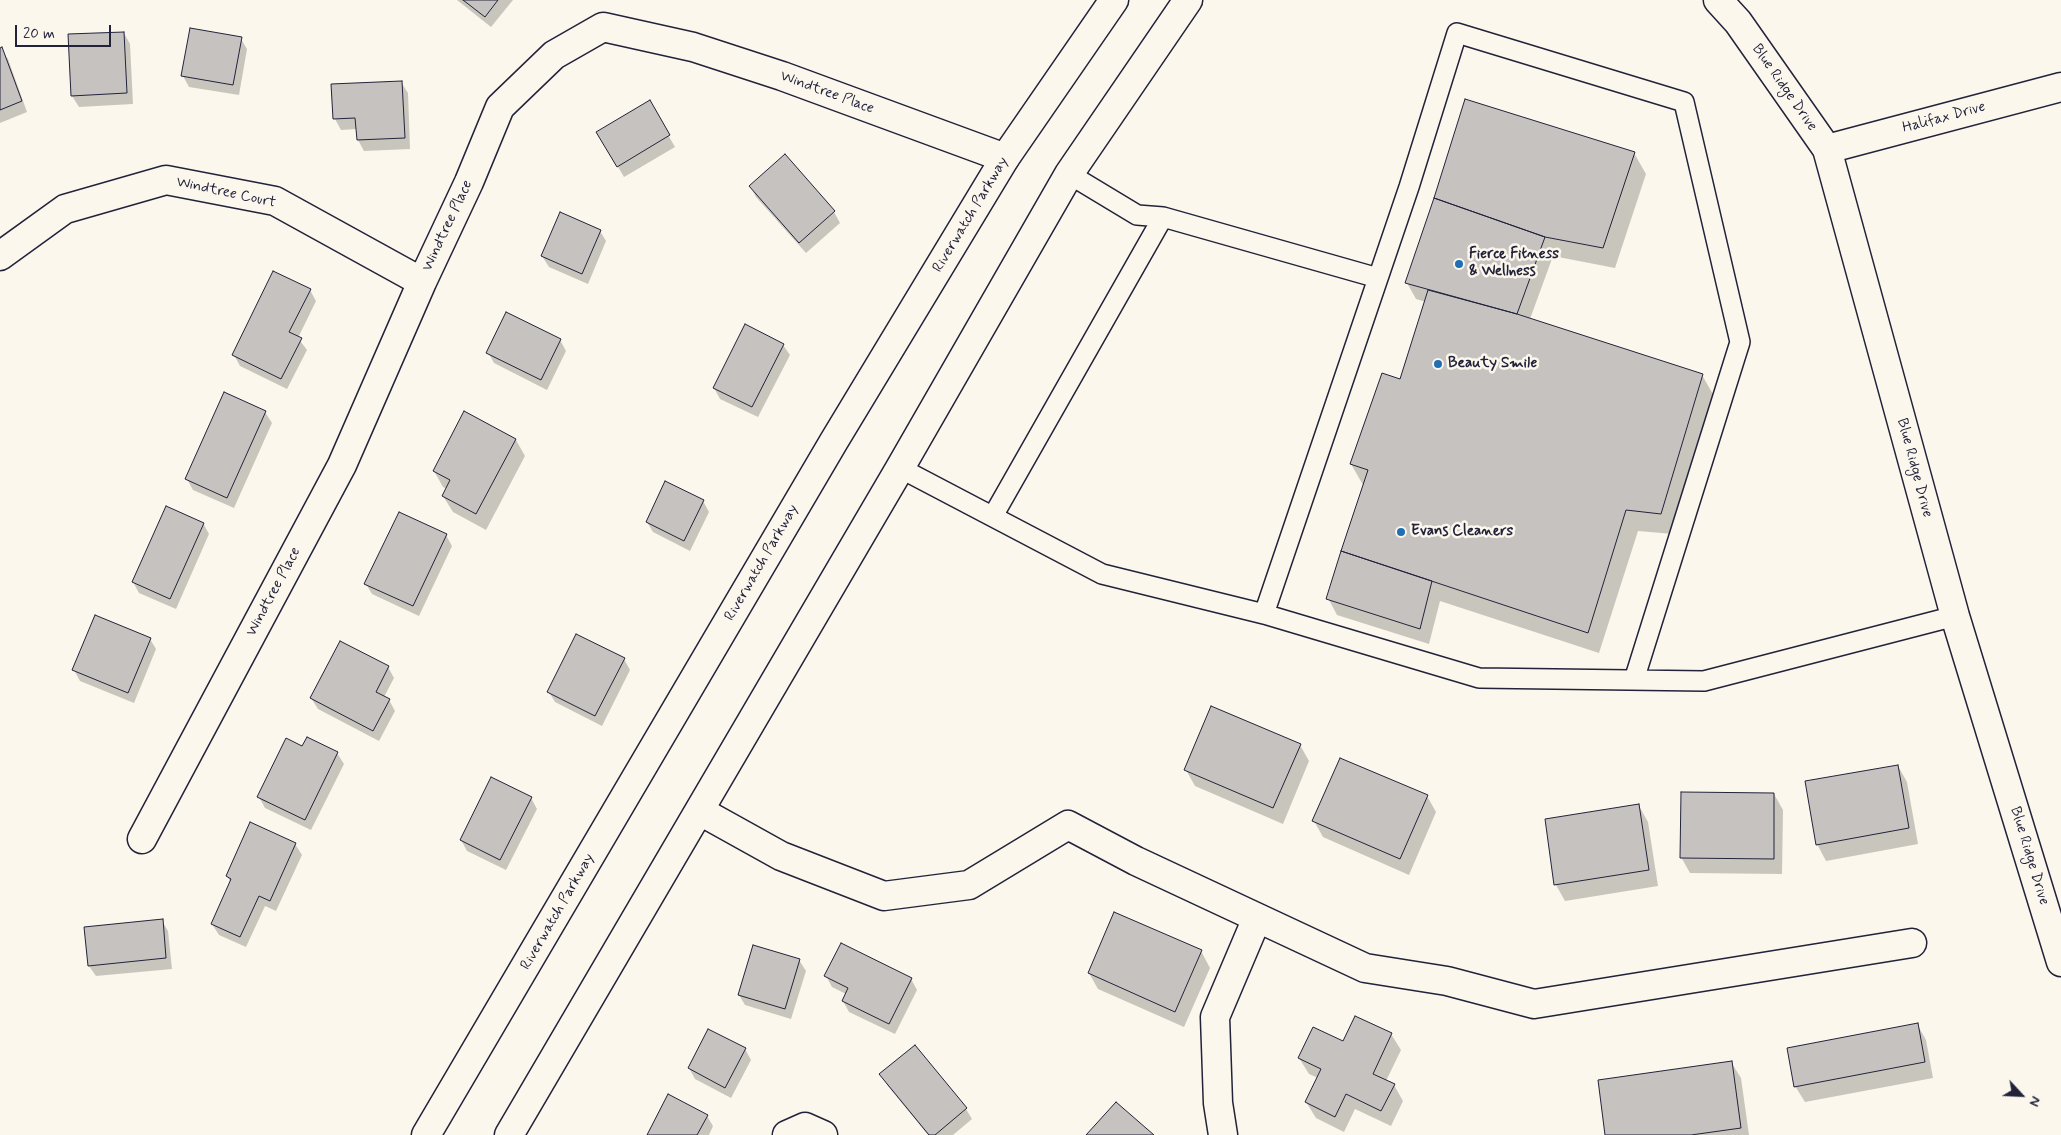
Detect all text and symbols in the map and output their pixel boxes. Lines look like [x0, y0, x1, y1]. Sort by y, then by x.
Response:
scale bar [18, 15, 114, 47]
text: 20 m [23, 24, 55, 44]
street label: Blue Ridge Drive [1747, 41, 1821, 135]
street label: Windtree Place [778, 68, 876, 118]
street label: Halifax Drive [1901, 98, 1987, 138]
street label: Riverwatch Parkway [929, 154, 1013, 276]
street label: Windtree Court [174, 174, 278, 212]
street label: Windtree Place [419, 178, 477, 274]
place label: Fierce Fitness & Wellness [1469, 246, 1559, 281]
marker: Fierce Fitness & Wellness [1453, 258, 1465, 270]
place label: Beauty Smile [1448, 355, 1537, 373]
marker: Beauty Smile [1432, 358, 1444, 370]
street label: Blue Ridge Drive [1892, 416, 1936, 520]
street label: Riverwatch Parkway [721, 502, 803, 624]
place label: Evans Cleaners [1411, 523, 1513, 541]
marker: Evans Cleaners [1395, 526, 1407, 538]
street label: Windtree Place [243, 544, 305, 640]
street label: Blue Ridge Drive [2005, 805, 2053, 907]
street label: Riverwatch Parkway [517, 851, 599, 973]
north arrow [1996, 1070, 2046, 1120]
text: N [2024, 1093, 2045, 1109]

